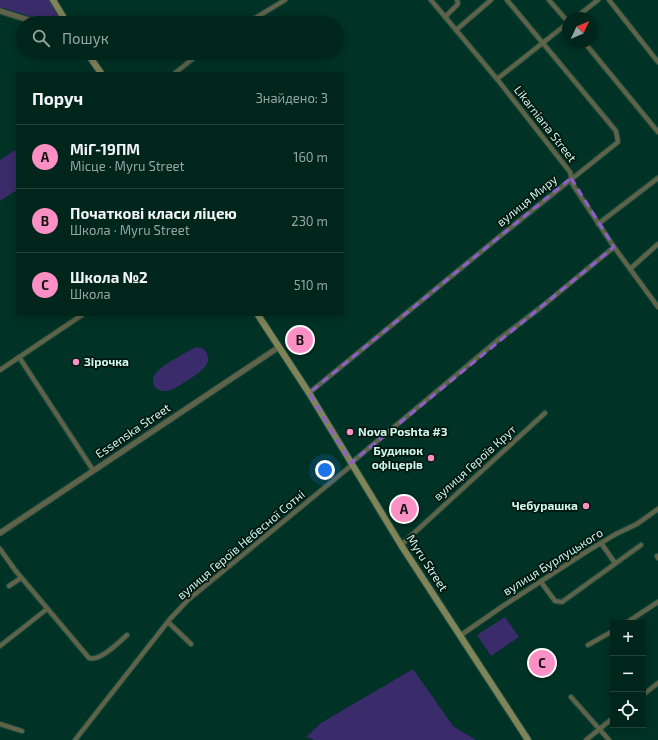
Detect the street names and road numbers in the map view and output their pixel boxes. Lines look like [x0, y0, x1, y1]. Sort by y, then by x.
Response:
street label: Likarniana Street [512, 83, 580, 165]
street label: вулиця Миру [493, 171, 560, 230]
street label: Essenska Street [92, 400, 173, 460]
street label: вулиця Героїв Крут [430, 421, 519, 504]
street label: вулиця Героїв Небесної Сотні [174, 487, 308, 603]
street label: вулиця Бурлуцького [500, 525, 606, 598]
street label: Myru Street [404, 532, 452, 594]

